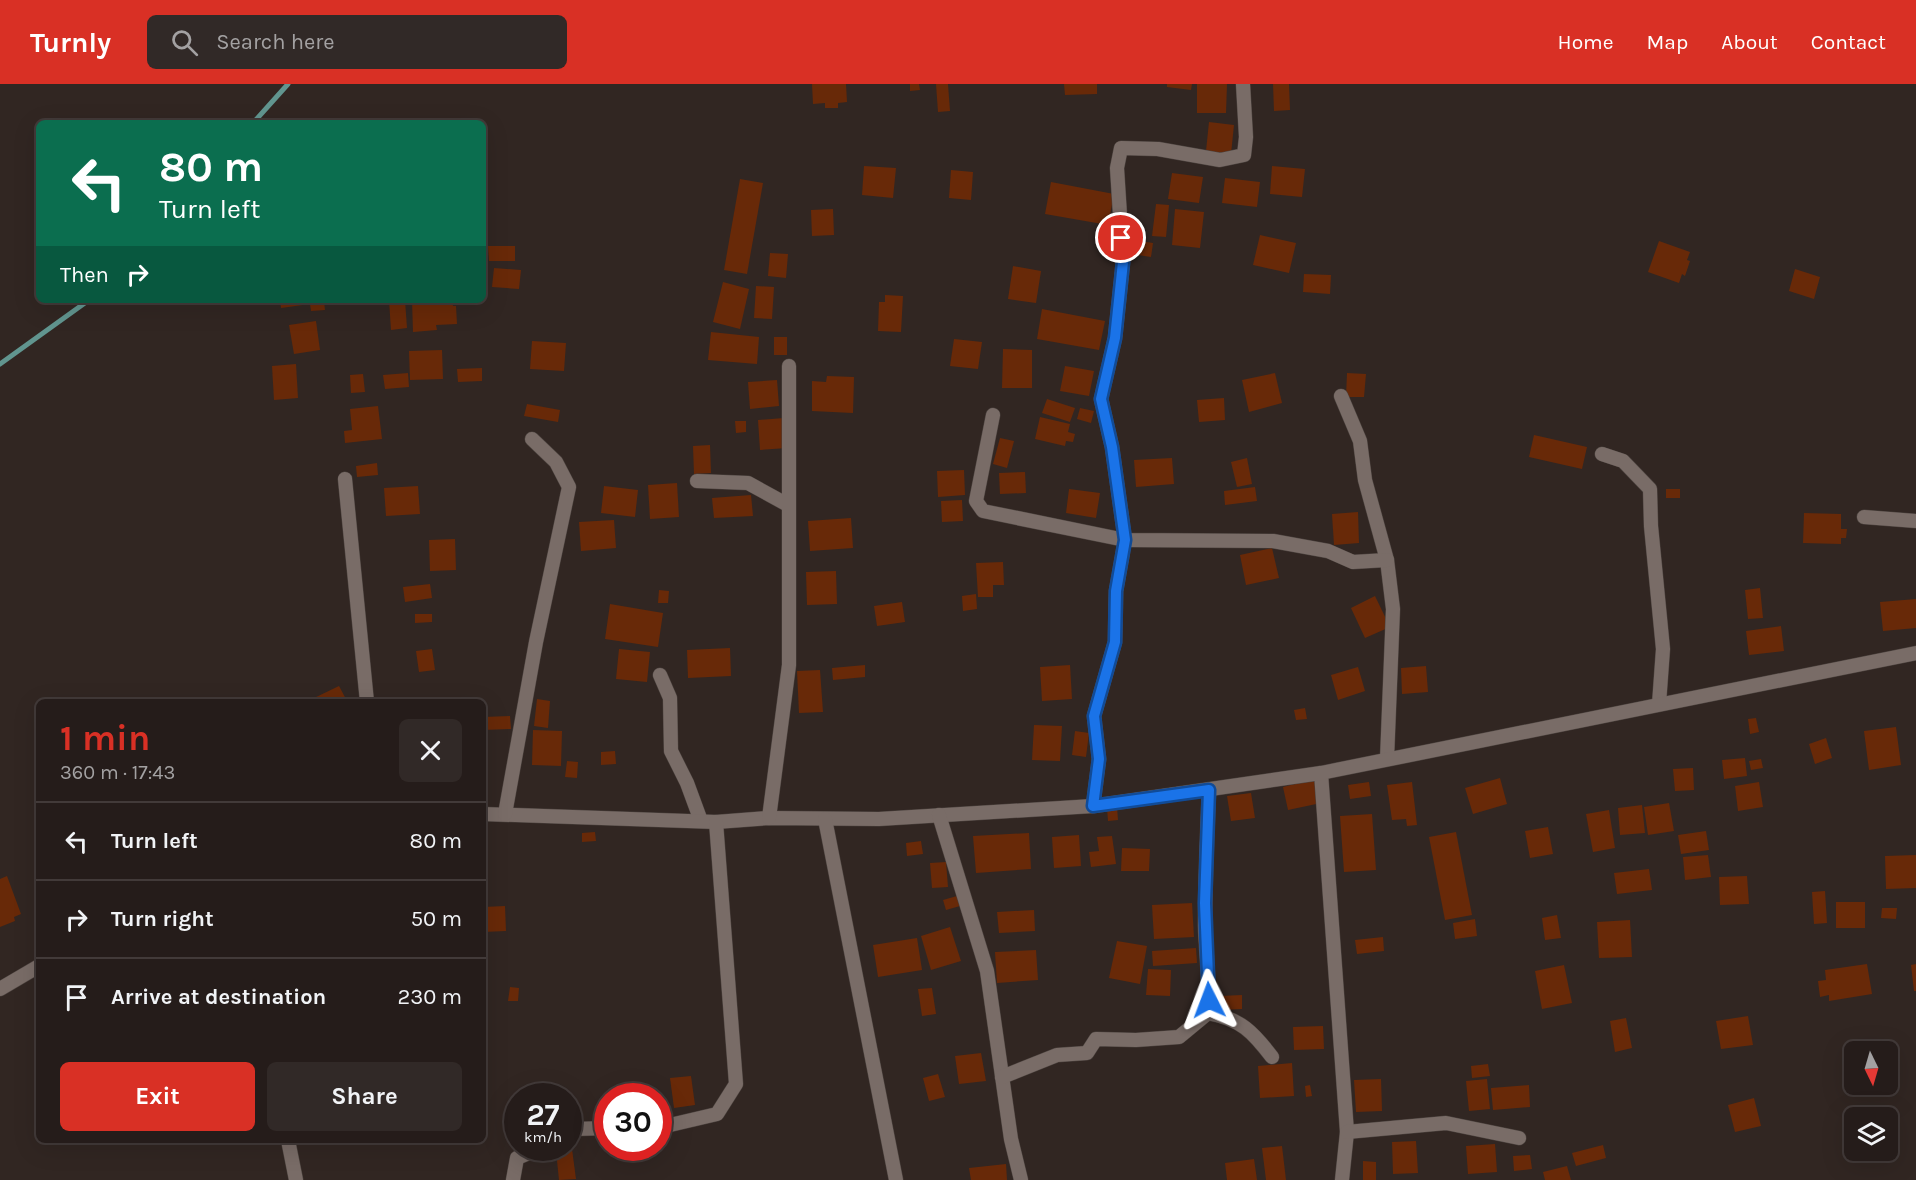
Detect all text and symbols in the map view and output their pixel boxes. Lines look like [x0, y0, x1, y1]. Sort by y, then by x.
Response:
search box [147, 15, 567, 69]
text: Turnly [30, 26, 111, 59]
icon: search [168, 26, 201, 59]
text: Search here [216, 29, 335, 55]
text: Home [1558, 30, 1614, 54]
text: Map [1647, 30, 1688, 54]
text: About [1721, 30, 1778, 54]
text: Contact [1811, 30, 1886, 54]
text: 80 m [159, 142, 263, 192]
icon: left [60, 144, 138, 222]
text: Turn left [159, 193, 260, 225]
pin [1095, 212, 1146, 263]
icon: arrive [1104, 221, 1137, 254]
icon: right [121, 258, 154, 291]
text: Then [60, 262, 109, 288]
text: 1 min [60, 717, 150, 759]
button: close [399, 719, 462, 782]
text: 360 m · 17:43 [60, 761, 175, 784]
icon: left [60, 825, 93, 858]
text: Turn left [111, 828, 198, 854]
text: 80 m [410, 828, 462, 854]
icon: right [60, 903, 93, 936]
text: Turn right [111, 906, 214, 932]
text: 50 m [411, 906, 462, 932]
position arrow [1177, 968, 1241, 1032]
icon: arrive [60, 981, 93, 1014]
text: Arrive at destination [111, 984, 326, 1010]
text: 230 m [397, 984, 462, 1010]
north arrow [1844, 1041, 1898, 1095]
map controls [1844, 1041, 1898, 1161]
button: Exit [60, 1062, 255, 1131]
button: Share [267, 1062, 462, 1131]
speed limit sign: 30 [594, 1083, 672, 1161]
text: 27 [526, 1097, 560, 1133]
button: layers [1844, 1107, 1898, 1161]
text: km/h [524, 1128, 562, 1146]

